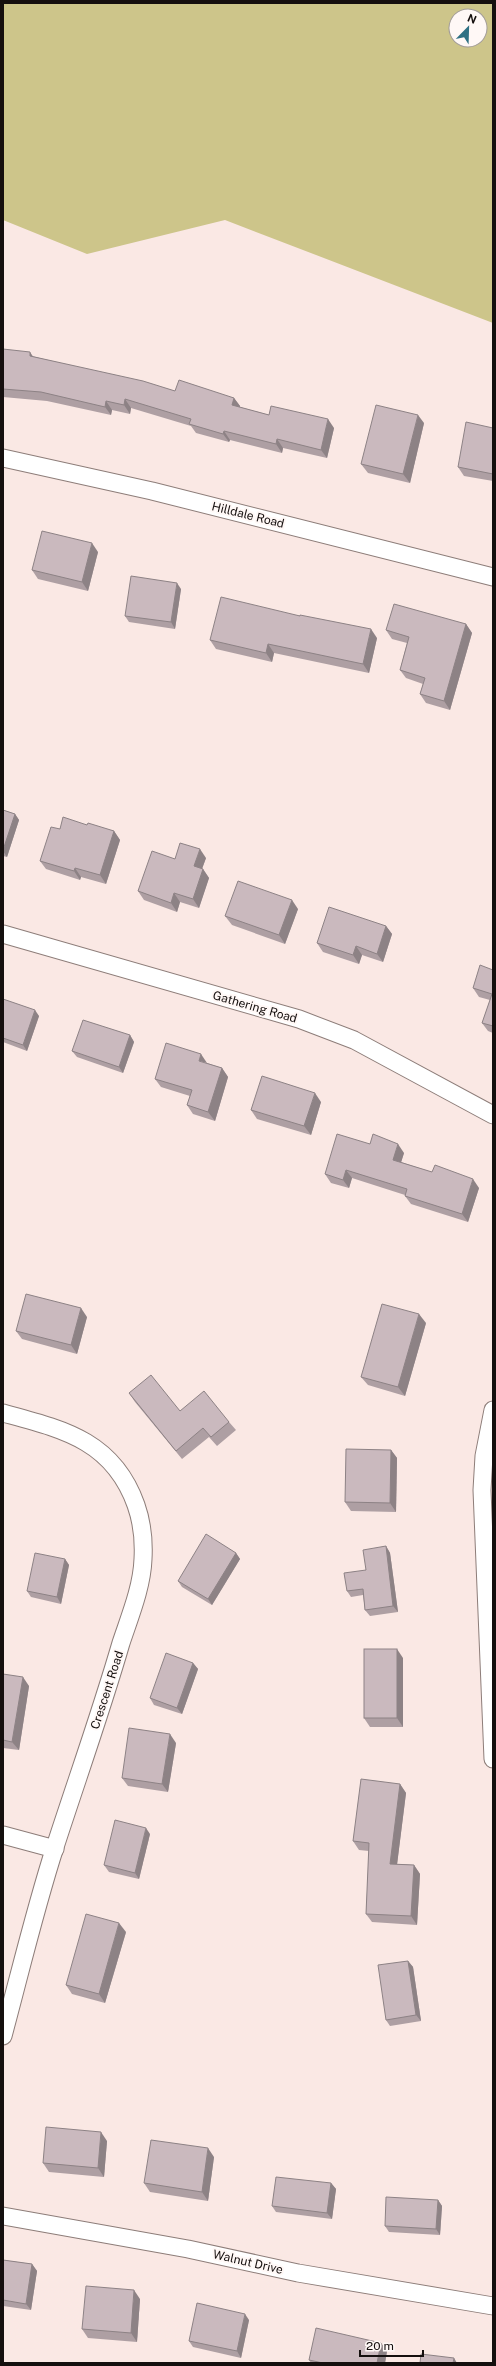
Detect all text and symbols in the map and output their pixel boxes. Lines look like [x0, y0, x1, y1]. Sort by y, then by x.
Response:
north arrow [448, 8, 488, 48]
text: N [466, 12, 478, 26]
street label: Hilldale Road [210, 499, 286, 531]
street label: Gathering Road [211, 988, 299, 1026]
street label: Crescent Road [88, 1649, 126, 1731]
street label: Walnut Drive [212, 2247, 285, 2277]
scale bar [360, 2332, 423, 2358]
text: 20 m [366, 2339, 394, 2353]

